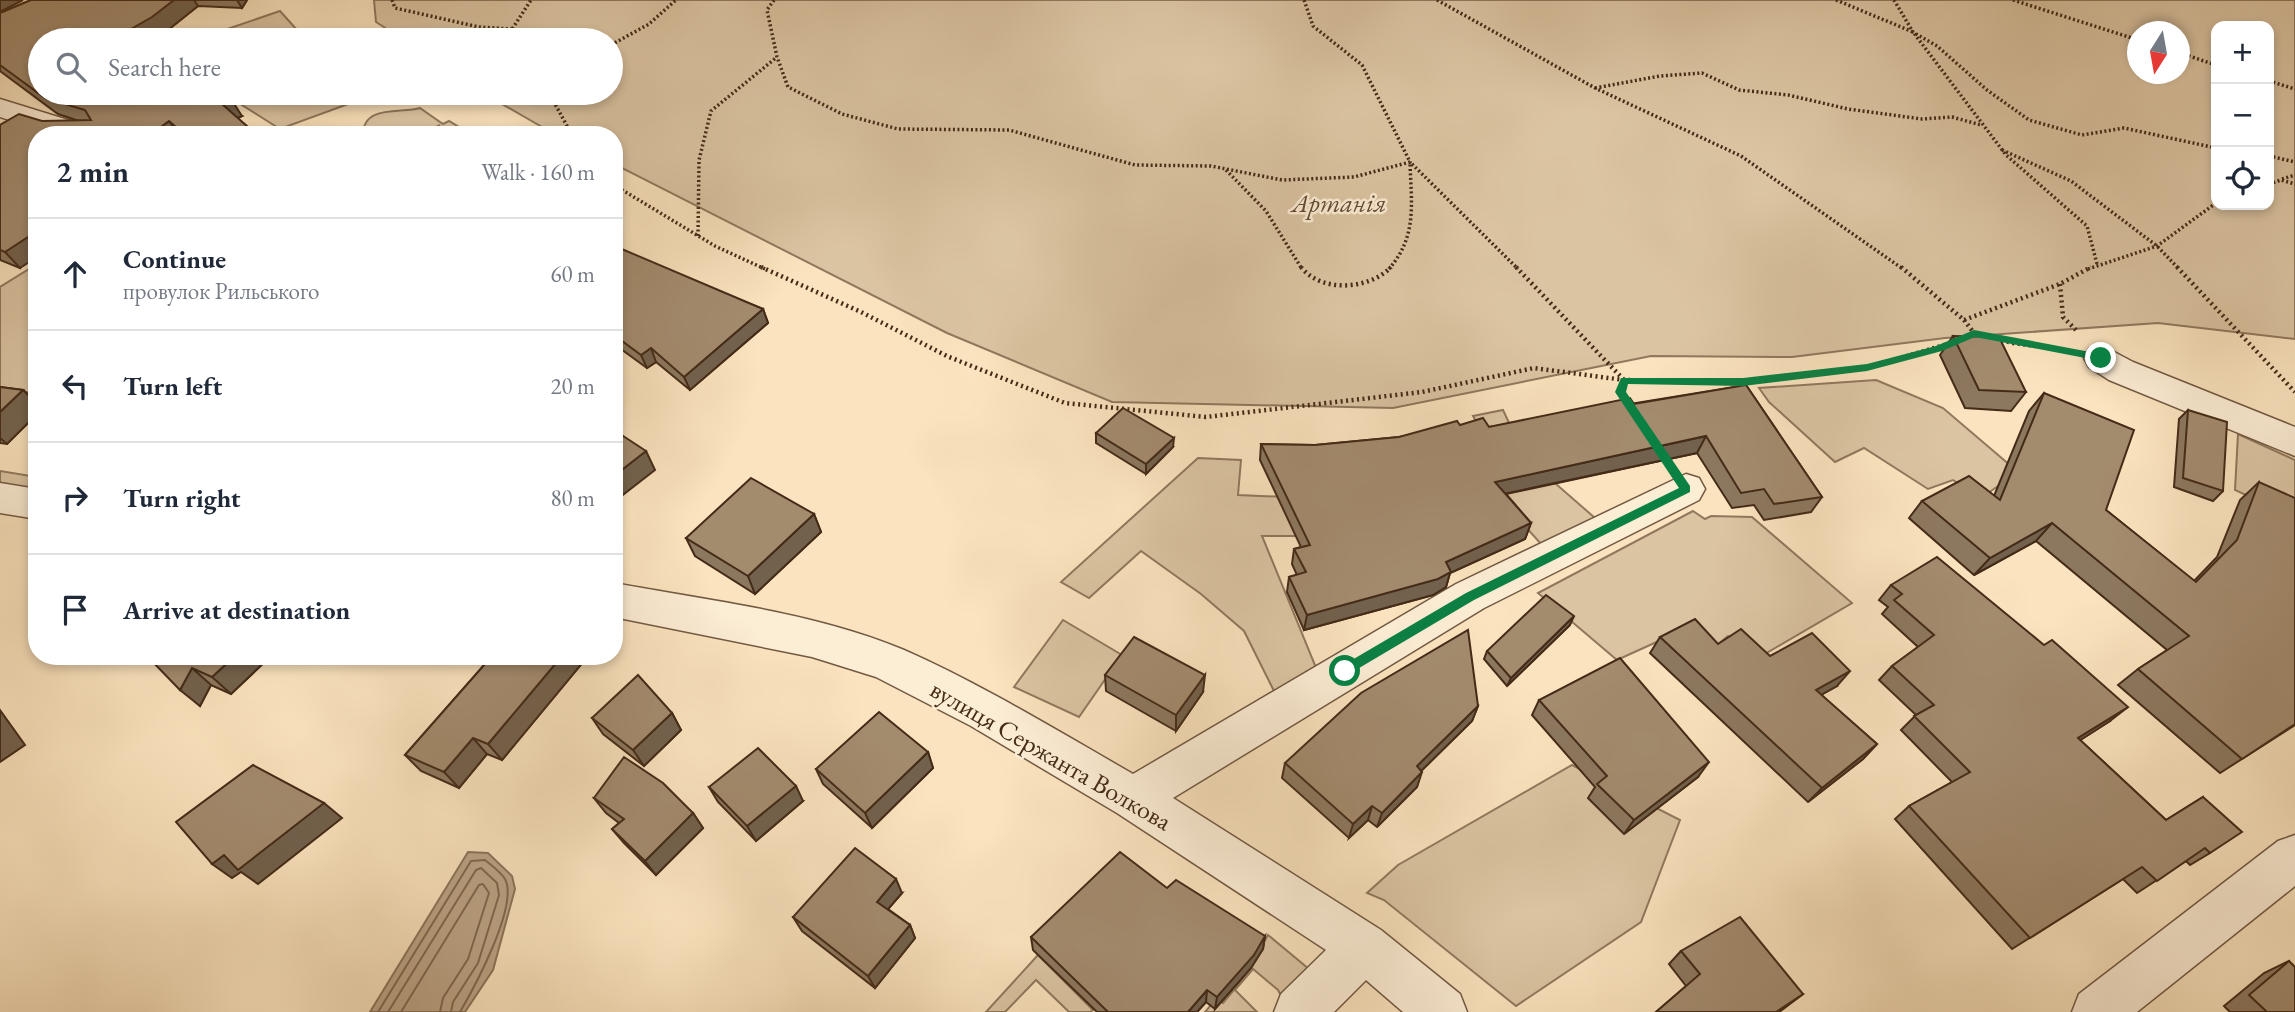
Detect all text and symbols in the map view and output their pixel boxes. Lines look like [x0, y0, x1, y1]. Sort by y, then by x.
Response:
north arrow [2127, 21, 2190, 84]
map controls [2211, 21, 2274, 210]
button: + [2211, 21, 2274, 84]
search box [28, 28, 623, 105]
icon: search [52, 48, 90, 86]
text: Search here [108, 50, 221, 84]
button: − [2211, 84, 2274, 147]
button: locate [2211, 147, 2274, 210]
text: 2 min [56, 152, 129, 191]
text: Walk · 160 m [481, 157, 595, 187]
park label: Артанія [1290, 186, 1386, 220]
text: Continue [123, 242, 226, 276]
icon: ahead [56, 255, 94, 293]
text: 60 m [550, 259, 595, 289]
text: провулок Рильського [123, 276, 319, 306]
route end [2085, 342, 2116, 373]
icon: left [56, 367, 94, 405]
text: Turn left [123, 369, 222, 403]
text: 20 m [550, 371, 595, 401]
icon: right [56, 479, 94, 517]
text: Turn right [123, 481, 241, 515]
text: 80 m [550, 483, 595, 513]
icon: arrive [56, 591, 94, 629]
text: Arrive at destination [123, 593, 350, 627]
route start [1329, 655, 1360, 686]
street label: вулиця Сержанта Волкова [924, 672, 1178, 838]

